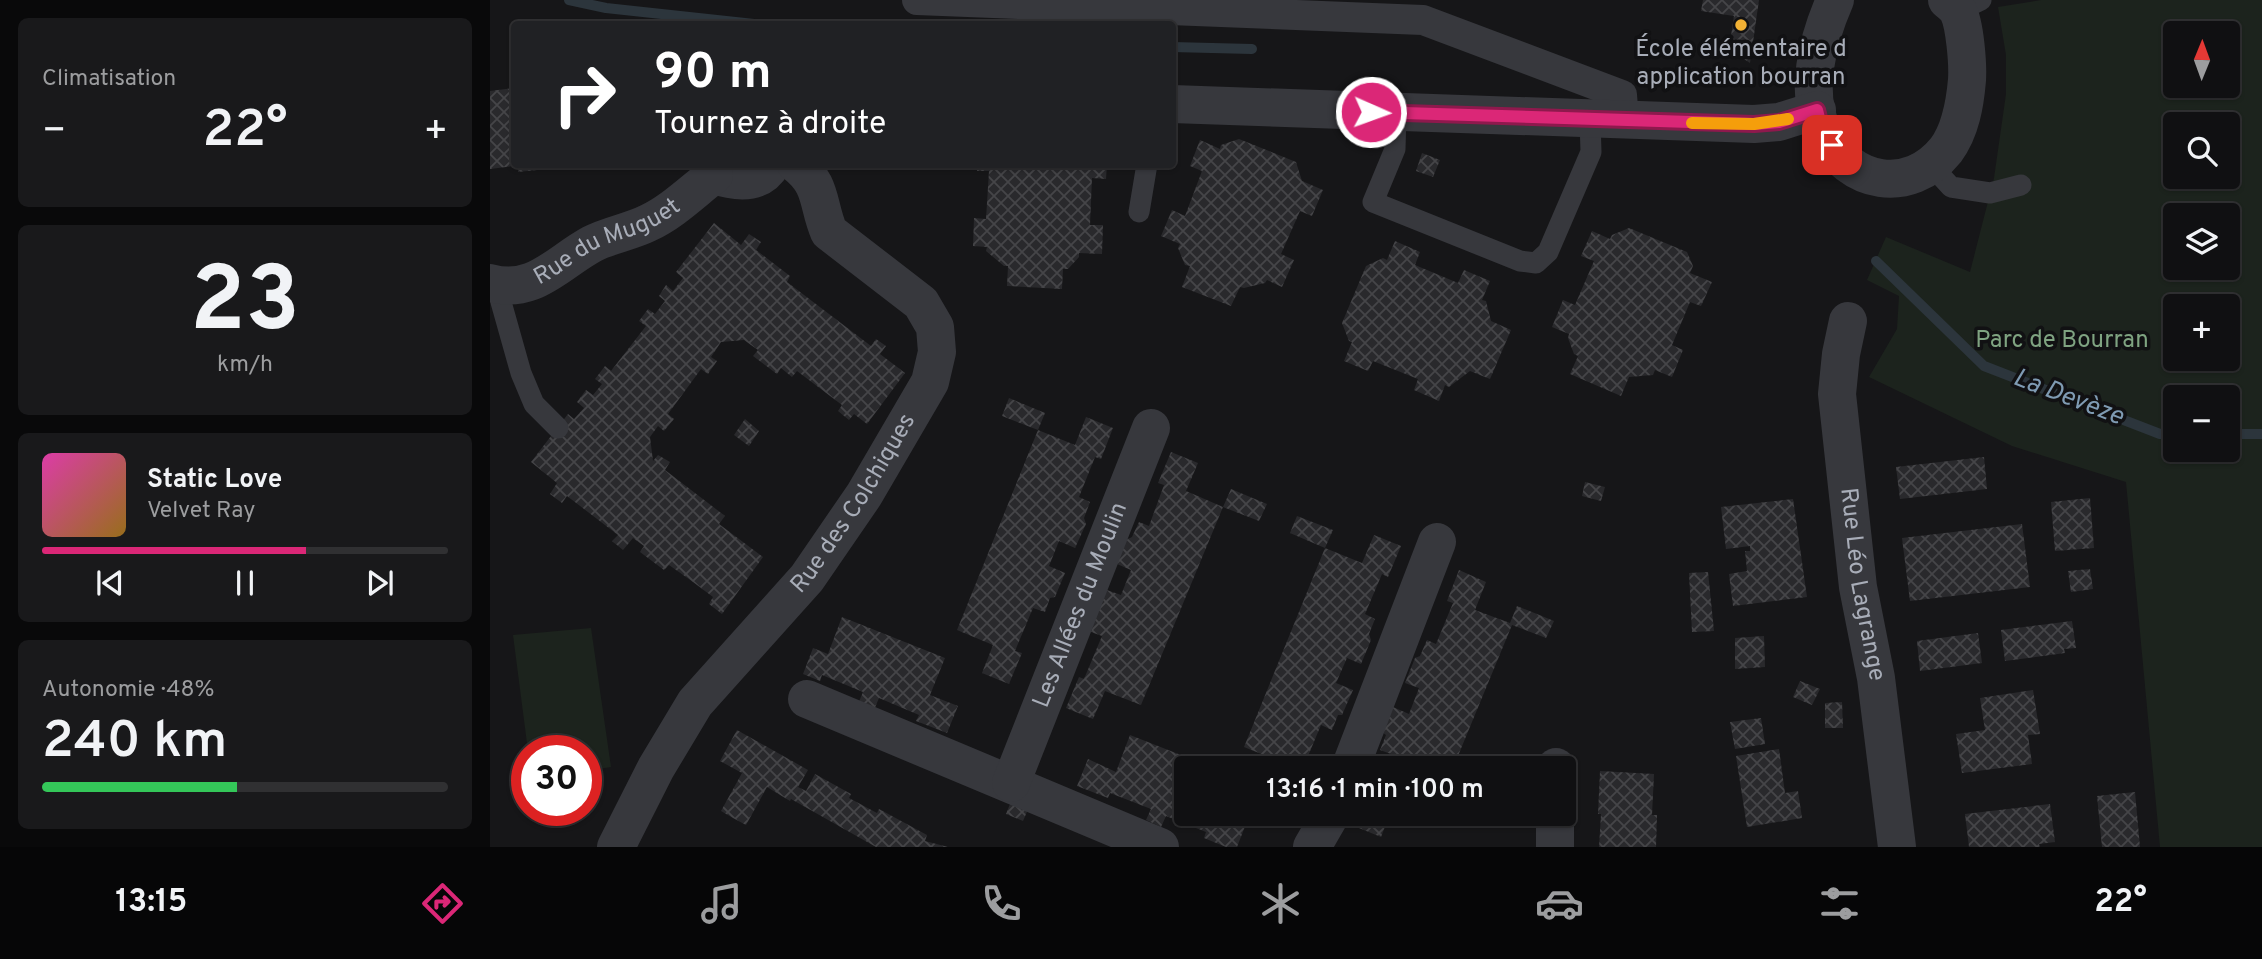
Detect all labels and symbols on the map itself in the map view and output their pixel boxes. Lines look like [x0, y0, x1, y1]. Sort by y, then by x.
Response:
marker: École élémentaire d application bourran [1733, 17, 1749, 33]
north arrow [2163, 21, 2240, 98]
place label: École élémentaire d application bourran [1635, 33, 1847, 93]
position arrow [1334, 75, 1408, 149]
pin [1802, 115, 1862, 175]
street label: Rue du Muguet [529, 192, 687, 293]
park label: Parc de Bourran [1975, 326, 2149, 356]
water label: La Devèze [2008, 362, 2128, 434]
street label: Rue des Colchiques [785, 409, 923, 600]
street label: Rue Léo Lagrange [1832, 486, 1891, 684]
street label: Les Allées du Moulin [1027, 498, 1135, 712]
speed limit sign: 30 [511, 735, 602, 826]

